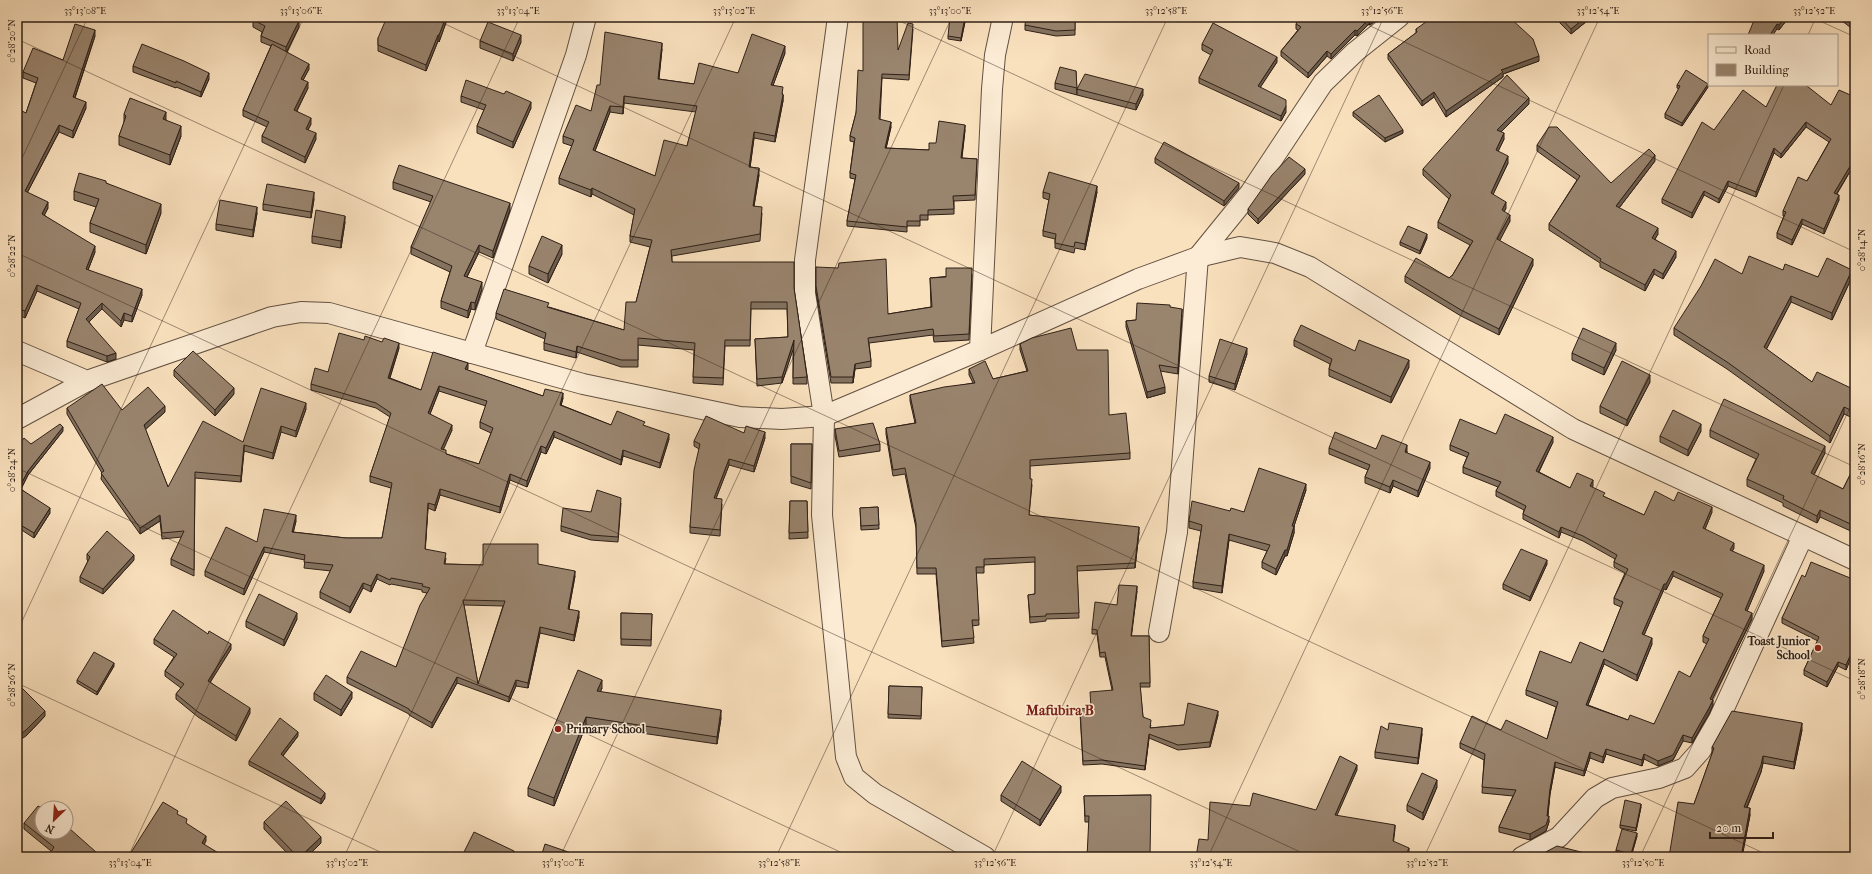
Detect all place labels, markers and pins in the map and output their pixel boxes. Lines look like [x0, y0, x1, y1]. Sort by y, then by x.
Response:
place label: Toast Junior School [1746, 634, 1811, 662]
marker: Toast Junior School [1813, 643, 1823, 653]
place label: Primary School [566, 722, 646, 737]
marker: Primary School [553, 724, 563, 734]

